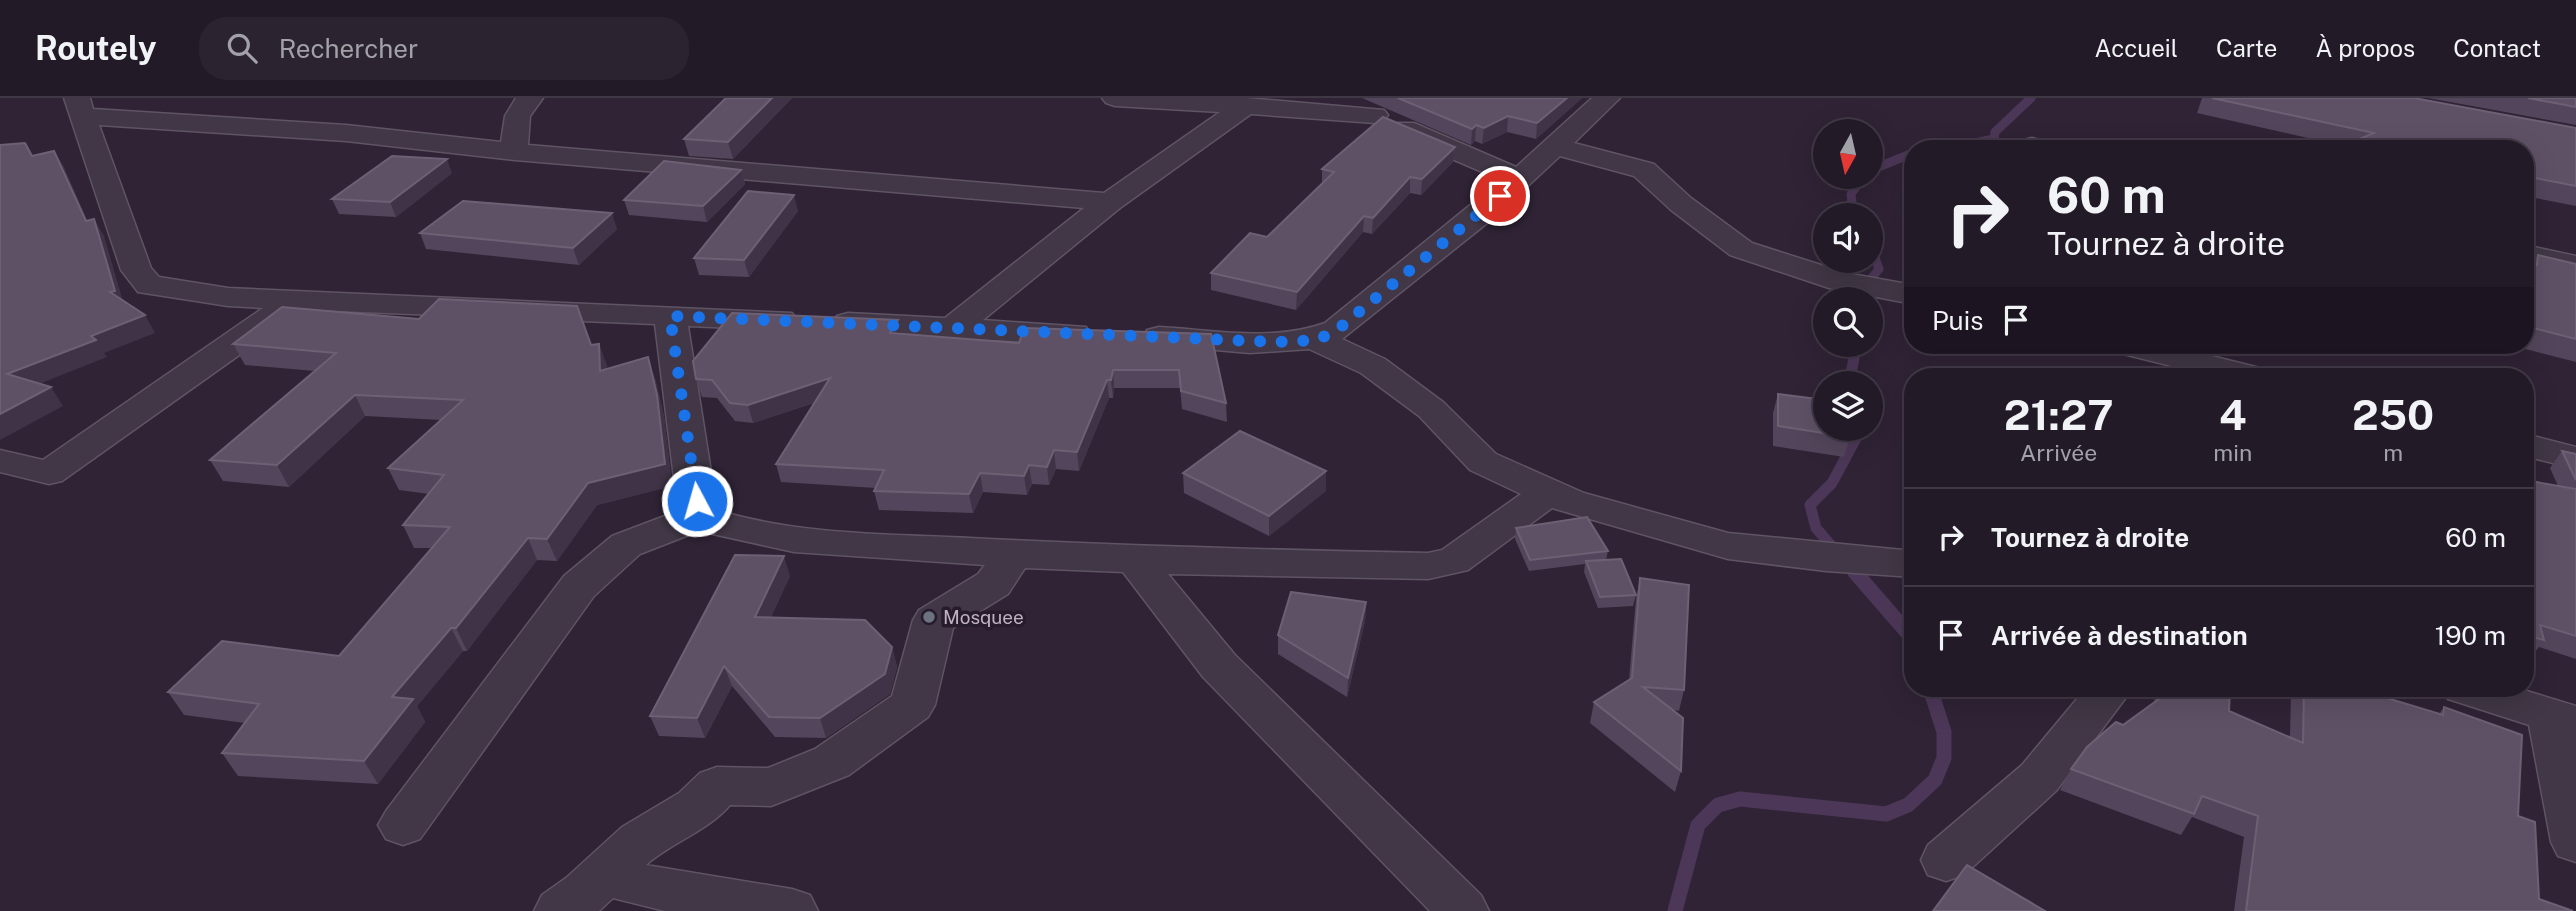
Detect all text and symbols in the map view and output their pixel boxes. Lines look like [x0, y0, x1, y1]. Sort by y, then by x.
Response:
search box [199, 17, 689, 80]
text: Routely [35, 29, 157, 67]
icon: search [223, 29, 261, 67]
text: Rechercher [279, 33, 418, 64]
text: Accueil [2095, 34, 2178, 62]
text: Carte [2216, 34, 2277, 62]
text: À propos [2315, 34, 2415, 62]
text: Contact [2453, 34, 2541, 62]
north arrow [1813, 119, 1883, 189]
map controls [1813, 119, 1883, 441]
pin [1470, 166, 1530, 226]
text: 60 m [2047, 166, 2166, 224]
icon: right [1932, 168, 2023, 259]
icon: arrive [1481, 177, 1519, 215]
button: sound [1813, 203, 1883, 273]
text: Tournez à droite [2047, 225, 2285, 262]
button: search [1813, 287, 1883, 357]
icon: arrive [1997, 301, 2035, 339]
text: Puis [1932, 305, 1983, 336]
button: layers [1813, 371, 1883, 441]
text: 21:27 [2004, 390, 2114, 439]
text: 4 [2219, 390, 2247, 439]
text: 250 [2352, 390, 2434, 439]
text: Arrivée [2020, 439, 2097, 466]
text: min [2213, 439, 2252, 466]
text: m [2383, 439, 2403, 466]
position arrow [660, 464, 734, 538]
icon: right [1932, 518, 1970, 556]
text: Tournez à droite [1991, 522, 2189, 553]
text: 60 m [2445, 522, 2506, 553]
place label: Mosquee [943, 606, 1024, 628]
marker: Mosquee [921, 609, 937, 625]
icon: arrive [1932, 616, 1970, 654]
text: Arrivée à destination [1991, 620, 2248, 651]
text: 190 m [2435, 620, 2506, 651]

